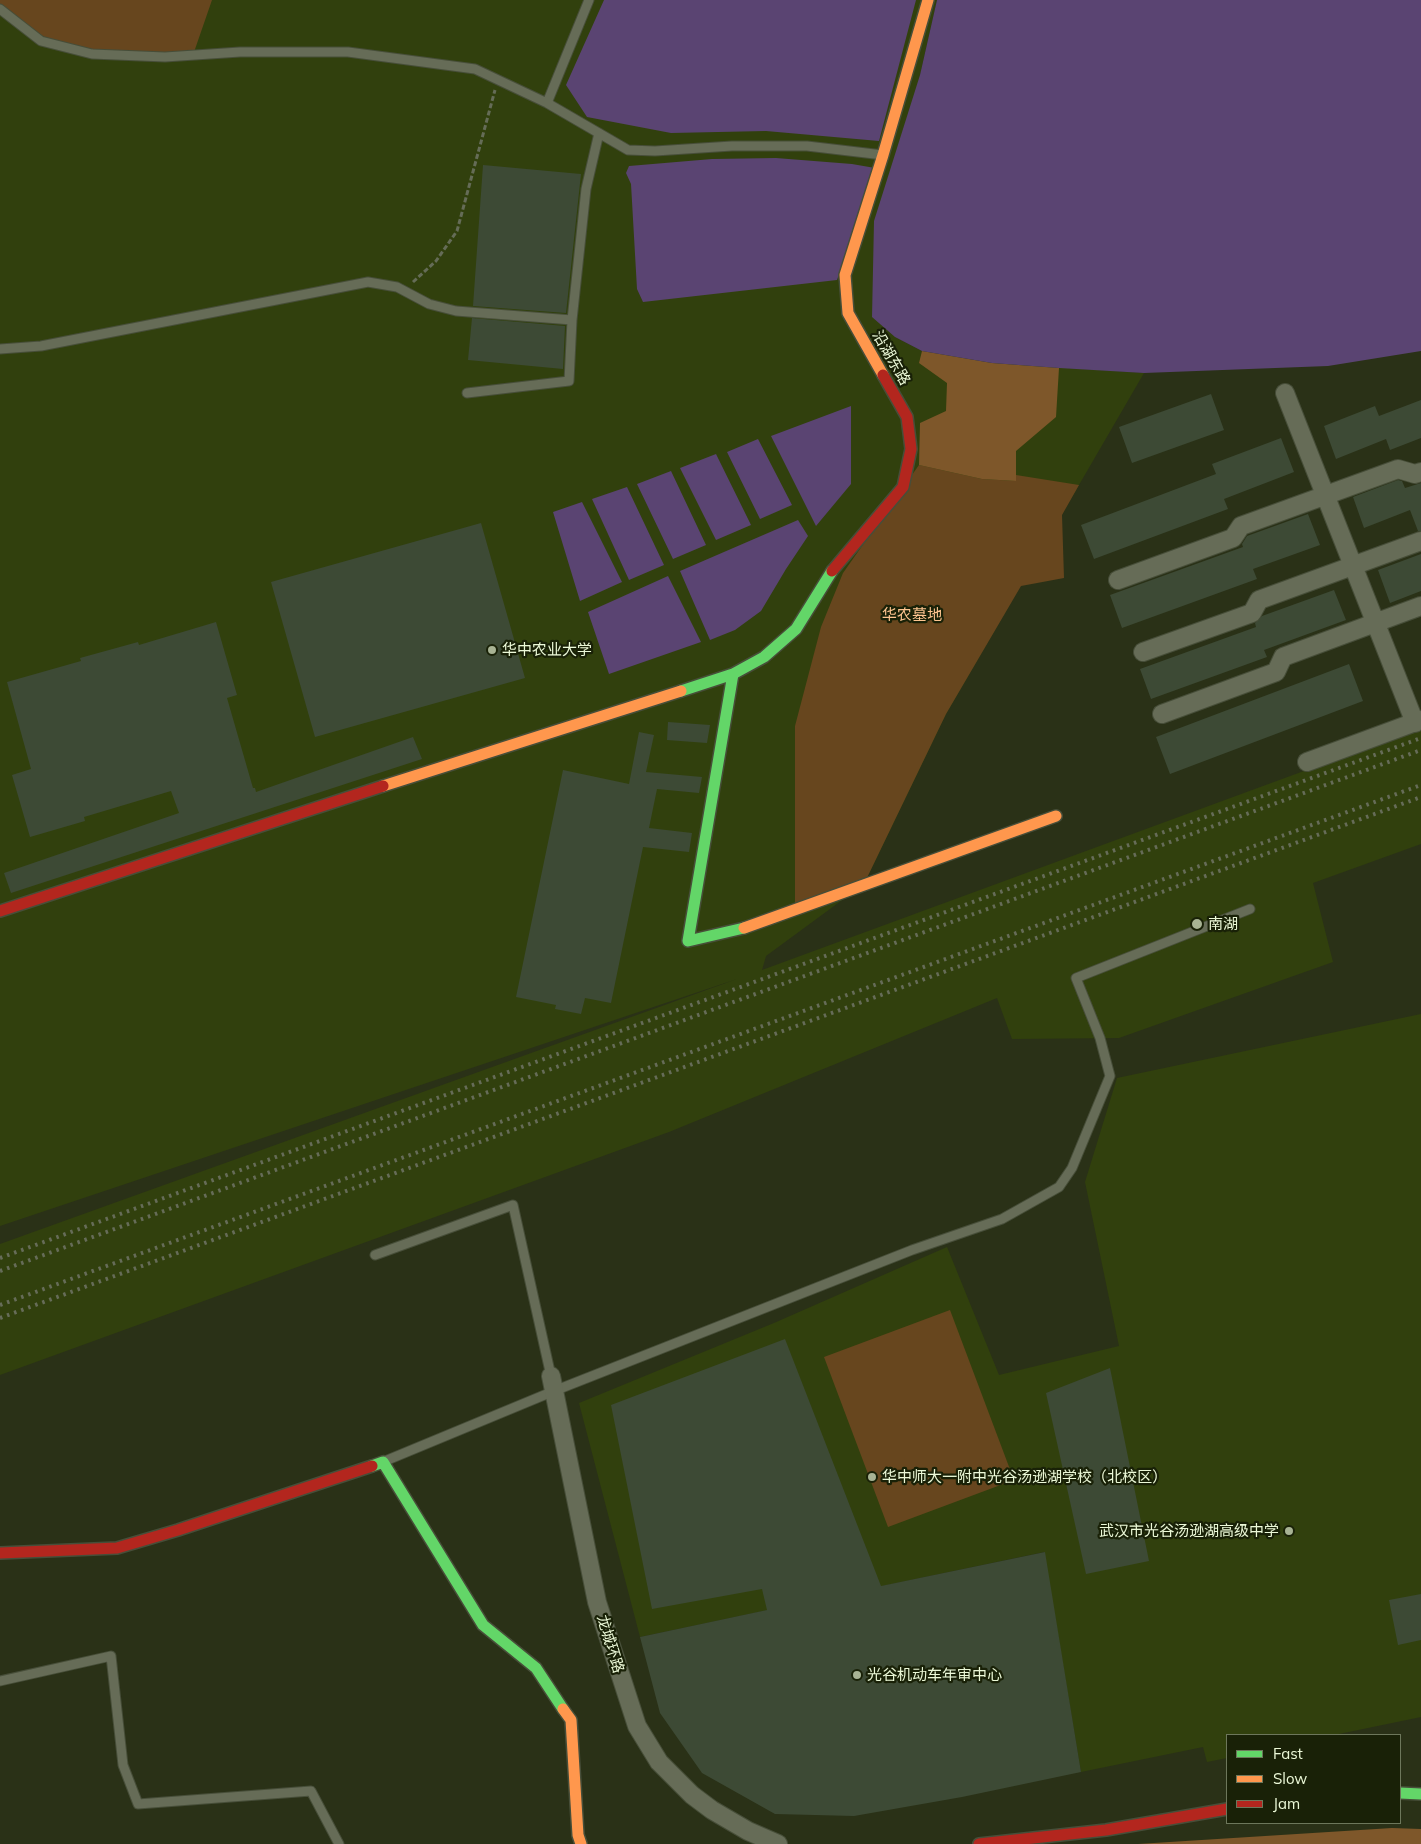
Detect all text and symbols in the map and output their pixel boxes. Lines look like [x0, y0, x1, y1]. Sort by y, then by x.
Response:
street label: 沿湖东路 [868, 328, 914, 388]
park label: 华农墓地 [882, 606, 942, 624]
place label: 华中农业大学 [502, 641, 592, 659]
marker: 华中农业大学 [486, 644, 498, 656]
place label: 南湖 [1208, 915, 1238, 933]
marker: 南湖 [1190, 917, 1204, 931]
place label: 华中师大一附中光谷汤逊湖学校（北校区） [882, 1468, 1167, 1486]
marker: 华中师大一附中光谷汤逊湖学校（北校区） [866, 1471, 878, 1483]
place label: 武汉市光谷汤逊湖高级中学 [1099, 1522, 1279, 1540]
marker: 武汉市光谷汤逊湖高级中学 [1283, 1525, 1295, 1537]
street label: 龙城环路 [593, 1613, 627, 1675]
place label: 光谷机动车年审中心 [867, 1666, 1002, 1684]
marker: 光谷机动车年审中心 [851, 1669, 863, 1681]
legend [1226, 1734, 1401, 1824]
text: Fast [1273, 1744, 1303, 1763]
text: Slow [1273, 1769, 1307, 1788]
text: Jam [1273, 1794, 1300, 1813]

